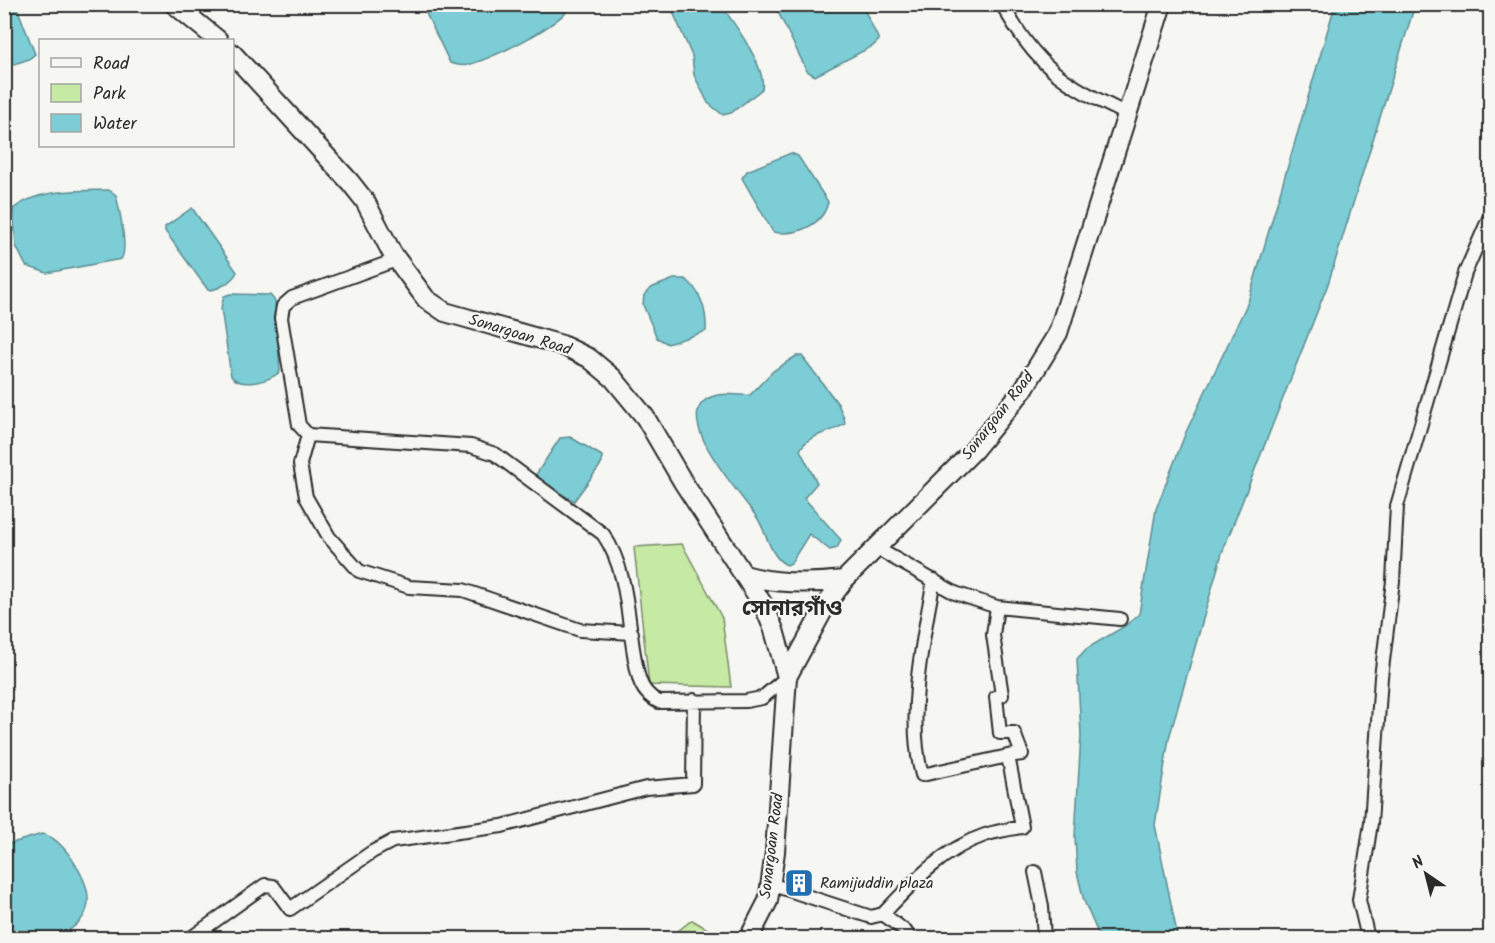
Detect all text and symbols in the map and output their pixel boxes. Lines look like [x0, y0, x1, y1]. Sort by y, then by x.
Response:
legend [39, 39, 234, 147]
text: Road [93, 50, 130, 79]
text: Park [93, 80, 126, 109]
text: Water [93, 110, 138, 139]
street label: Sonargoan Road [465, 307, 576, 363]
street label: Sonargoan Road [955, 366, 1041, 466]
district label: সোনারগাঁও [742, 592, 842, 627]
street label: Sonargoan Road [753, 791, 791, 900]
north arrow [1396, 844, 1456, 904]
text: N [1407, 850, 1430, 876]
building icon: Ramijuddin plaza [783, 867, 815, 899]
place label: Ramijuddin plaza [820, 871, 934, 896]

